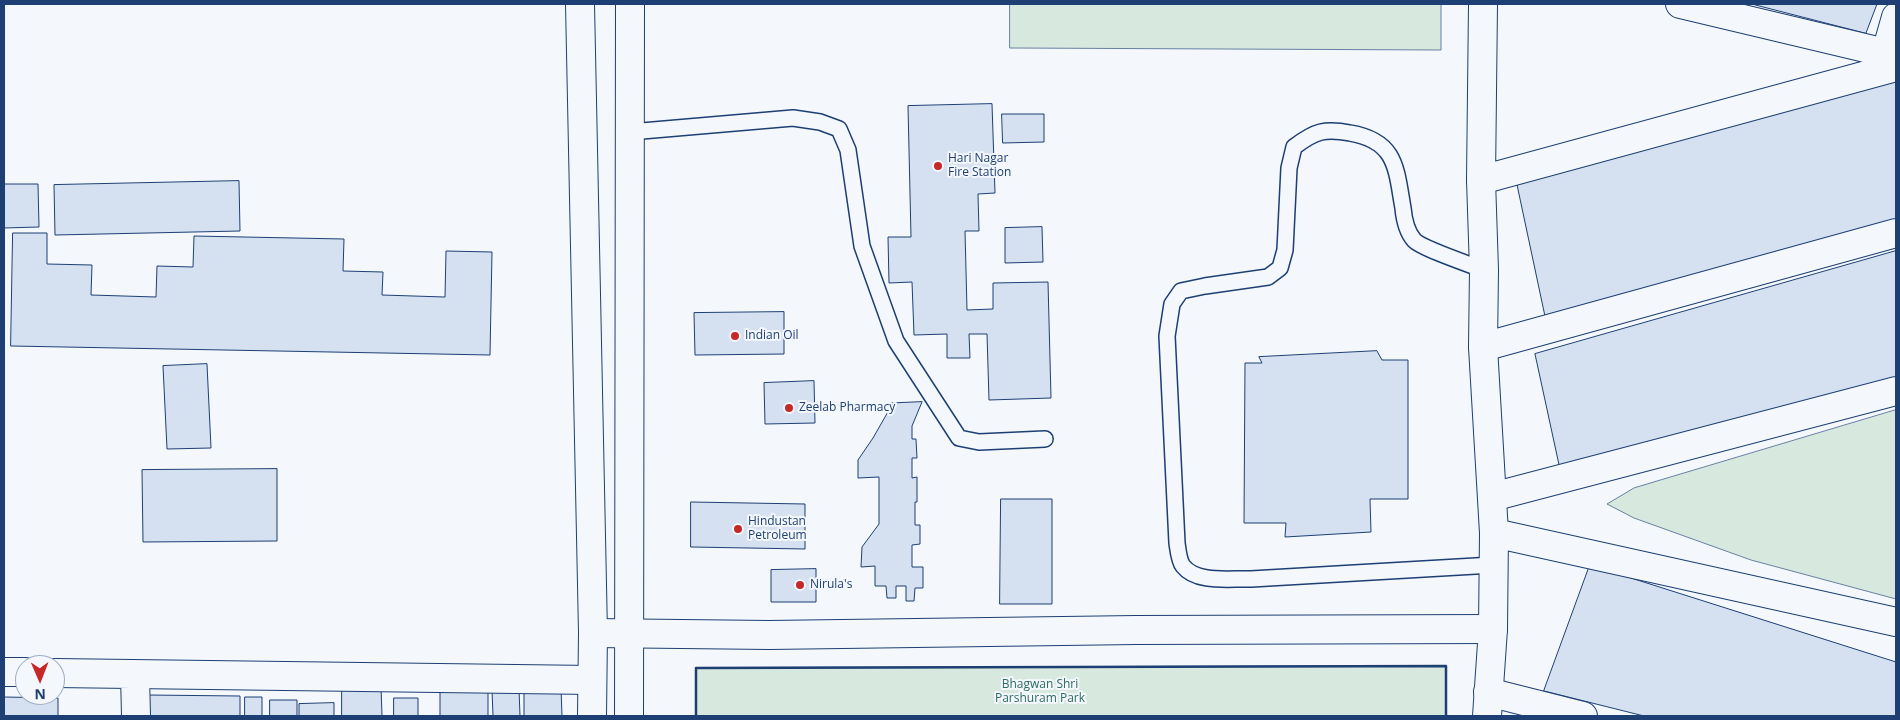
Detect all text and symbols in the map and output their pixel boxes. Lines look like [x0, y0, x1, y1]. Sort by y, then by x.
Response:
place label: Hari Nagar Fire Station [948, 152, 1011, 180]
marker: Hari Nagar Fire Station [932, 160, 944, 172]
place label: Indian Oil [745, 329, 799, 343]
marker: Indian Oil [729, 330, 741, 342]
place label: Zeelab Pharmacy [799, 401, 895, 415]
marker: Zeelab Pharmacy [783, 402, 795, 414]
place label: Hindustan Petroleum [748, 515, 807, 543]
marker: Hindustan Petroleum [732, 523, 744, 535]
place label: Nirula's [810, 578, 852, 592]
marker: Nirula's [794, 579, 806, 591]
north arrow [15, 655, 65, 705]
park label: Bhagwan Shri Parshuram Park [995, 678, 1085, 706]
text: N [34, 685, 46, 704]

